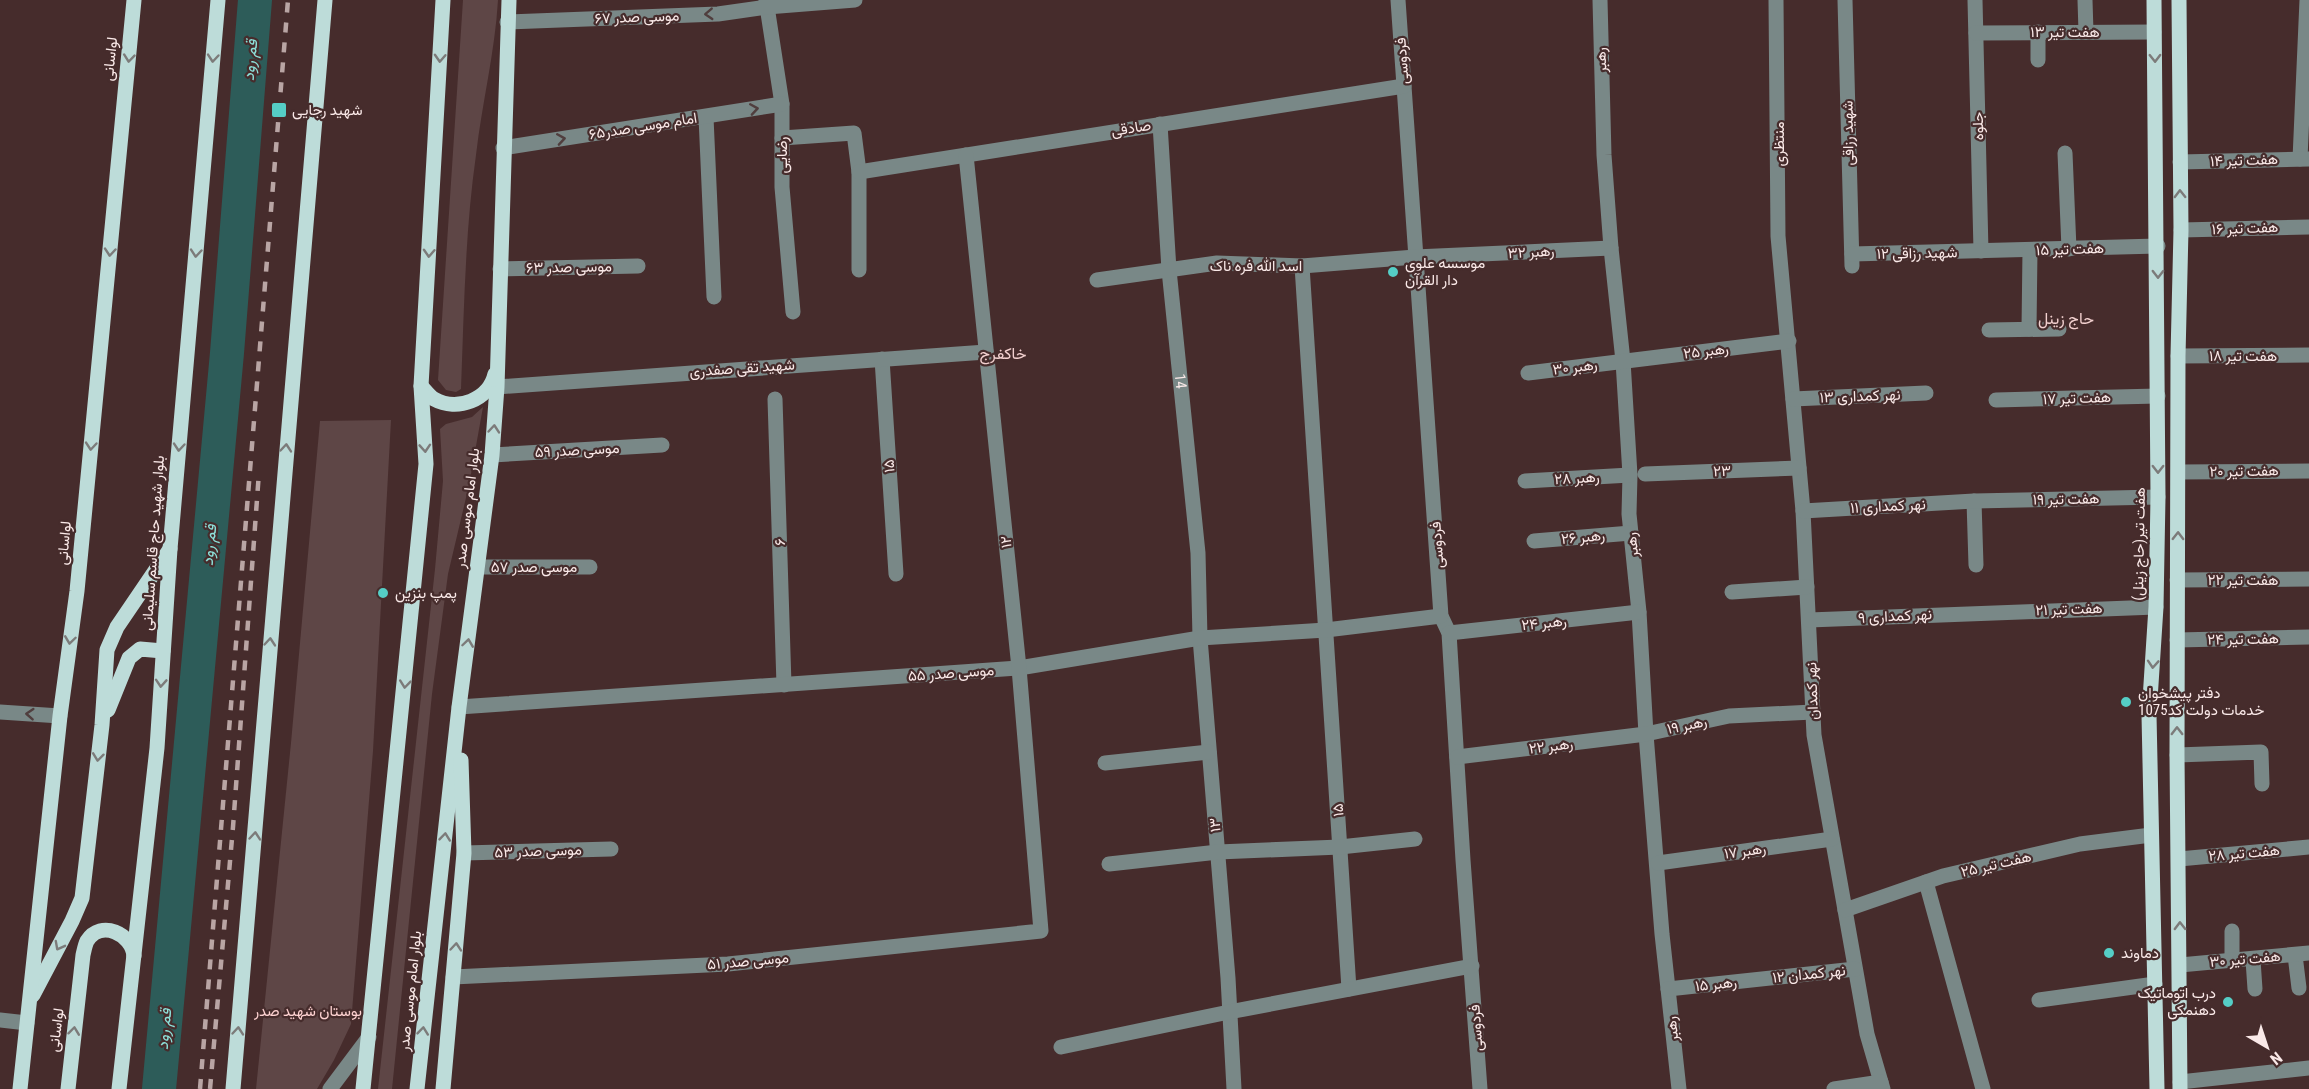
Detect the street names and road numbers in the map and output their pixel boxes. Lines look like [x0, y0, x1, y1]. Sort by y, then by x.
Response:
street label: موسی صدر ۶۷ [594, 7, 680, 28]
street label: هفت تیر ۱۳ [2030, 23, 2100, 41]
street label: لواسانی [99, 36, 122, 82]
street label: فردوسی [1391, 37, 1414, 85]
street label: رهبر [1592, 47, 1610, 74]
street label: شهید رزاقی [1838, 100, 1859, 166]
street label: امام موسی صدر۶۵ [588, 109, 699, 144]
street label: جلوه [1969, 112, 1987, 140]
street label: صادقی [1110, 116, 1152, 141]
street label: منتظری [1770, 122, 1789, 166]
street label: رضایی [773, 137, 792, 173]
street label: هفت تیر ۱۴ [2210, 150, 2278, 170]
street label: هفت تیر ۱۶ [2211, 218, 2279, 238]
street label: هفت تیر ۱۵ [2036, 239, 2104, 259]
street label: رهبر ۳۲ [1507, 242, 1555, 262]
street label: شهید رزاقی ۱۲ [1876, 243, 1958, 264]
street label: موسی صدر ۶۳ [526, 257, 612, 278]
street label: اسد الله فره ناک [1210, 257, 1302, 275]
street label: رهبر ۲۵ [1682, 339, 1730, 363]
street label: هفت تیر ۱۸ [2209, 347, 2277, 365]
street label: شهید تقی صفدری [689, 355, 795, 382]
street label: رهبر ۳۰ [1552, 355, 1598, 379]
street label: 14 [1171, 373, 1190, 389]
street label: نهر کمداری ۱۳ [1819, 386, 1901, 407]
street label: هفت تیر ۱۷ [2043, 388, 2111, 408]
street label: موسی صدر ۵۹ [534, 439, 620, 462]
street label: بلوار امام موسی صدر [451, 447, 484, 570]
street label: بلوار شهید حاج قاسم سلیمانی [138, 455, 170, 631]
street label: ۱۵ [880, 459, 898, 473]
street label: هفت تیر ۲۰ [2209, 461, 2279, 481]
street label: ۲۳ [1713, 462, 1731, 480]
street label: رهبر ۲۸ [1554, 468, 1600, 488]
street label: هفت تیر(حاج زینل) [2129, 487, 2151, 601]
street label: هفت تیر ۱۹ [2033, 489, 2099, 509]
street label: نهر کمداری ۱۱ [1850, 495, 1926, 518]
street label: لواسانی [53, 520, 76, 566]
street label: فردوسی [1426, 521, 1449, 569]
street label: رهبر ۲۶ [1560, 526, 1606, 548]
street label: رهبر [1622, 531, 1642, 560]
street label: ۱۲ [996, 535, 1016, 549]
street label: ۶ [771, 538, 789, 546]
street label: موسی صدر ۵۷ [491, 558, 577, 577]
street label: هفت تیر ۲۲ [2208, 571, 2278, 589]
street label: هفت تیر ۲۱ [2035, 599, 2103, 619]
street label: نهر کمداری ۹ [1858, 605, 1933, 628]
street label: رهبر ۲۴ [1521, 612, 1567, 634]
street label: هفت تیر ۲۴ [2207, 629, 2279, 649]
street label: موسی صدر ۵۵ [907, 661, 995, 686]
street label: نهر کمدان [1802, 662, 1822, 720]
street label: رهبر ۱۹ [1665, 712, 1709, 738]
street label: رهبر ۲۲ [1528, 734, 1574, 758]
street label: ۱۵ [1329, 803, 1347, 817]
street label: ۱۳ [1205, 817, 1225, 833]
street label: رهبر ۱۷ [1723, 839, 1767, 863]
street label: موسی صدر ۵۳ [494, 840, 582, 863]
street label: هفت تیر ۲۸ [2207, 841, 2281, 865]
street label: هفت تیر ۲۵ [1959, 847, 2033, 881]
street label: بلوار امام موسی صدر [395, 930, 426, 1053]
street label: هفت تیر ۳۰ [2209, 947, 2281, 971]
street label: موسی صدر ۵۱ [706, 948, 790, 975]
street label: نهر کمدان ۱۲ [1772, 961, 1846, 987]
street label: رهبر ۱۵ [1694, 973, 1738, 995]
street label: فردوسی [1465, 1004, 1488, 1052]
street label: لواسانی [44, 1007, 69, 1053]
street label: رهبر [1662, 1015, 1682, 1044]

